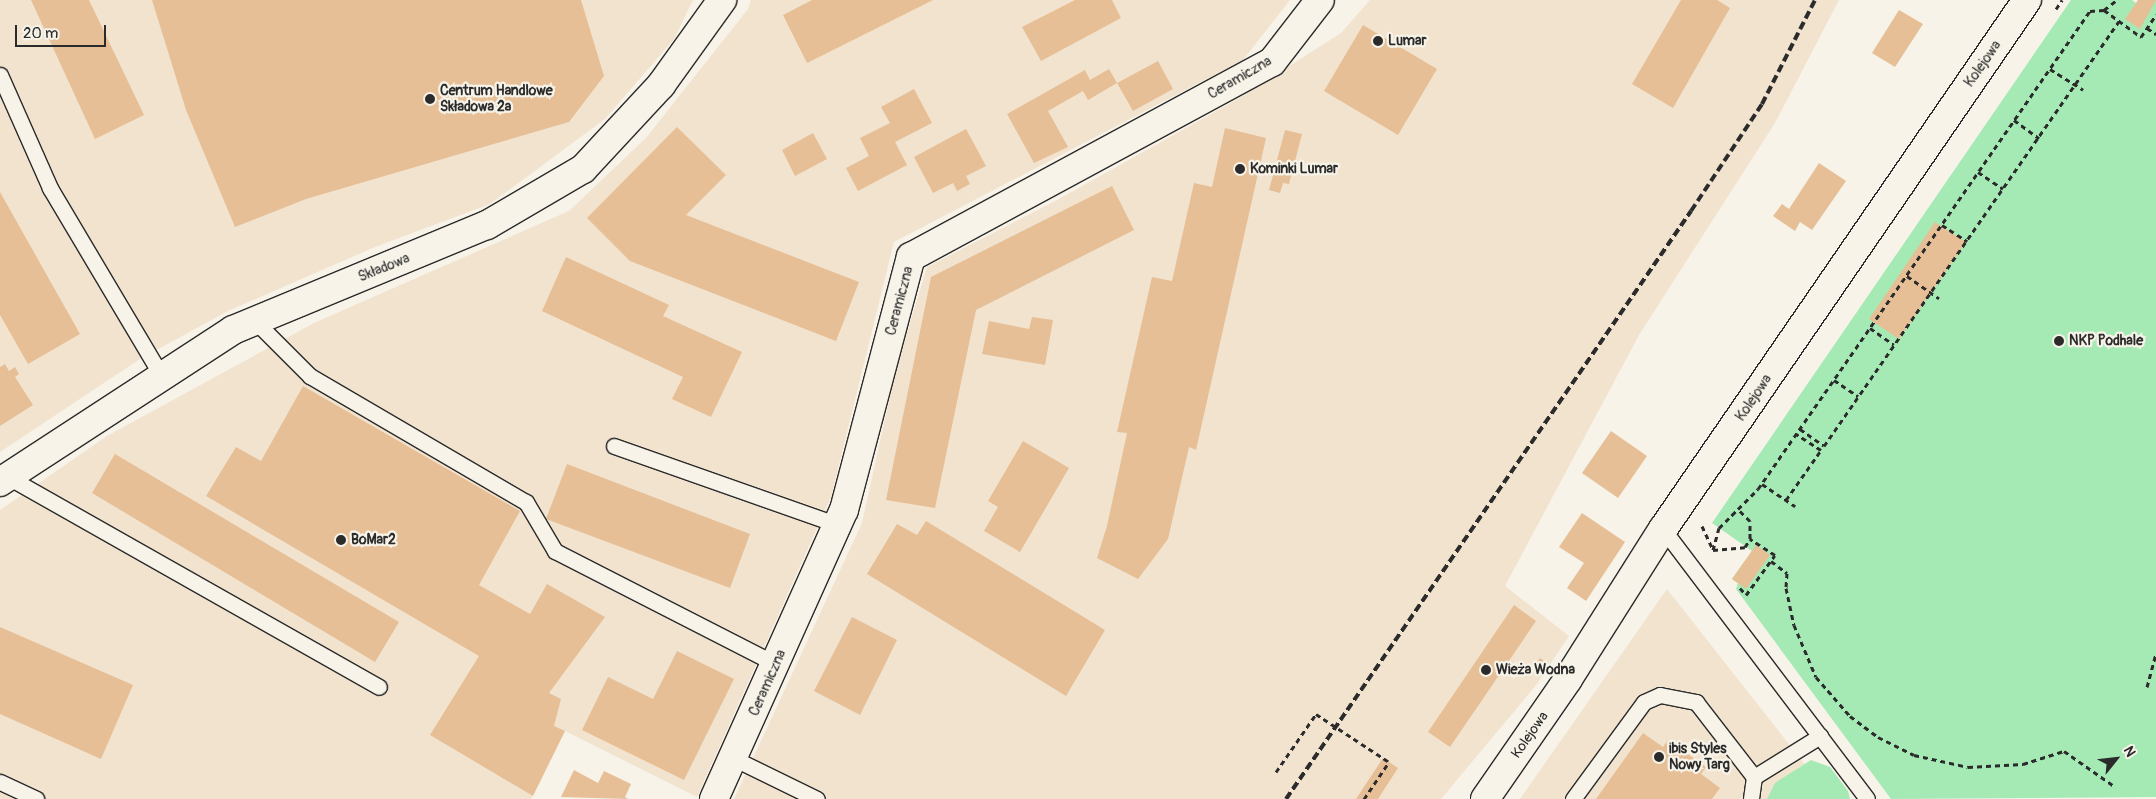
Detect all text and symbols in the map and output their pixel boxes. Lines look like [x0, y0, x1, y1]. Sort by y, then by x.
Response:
scale bar [18, 15, 109, 47]
text: 20 m [23, 24, 58, 43]
place label: Lumar [1388, 33, 1426, 49]
marker: Lumar [1372, 35, 1384, 47]
street label: Kolejowa [1961, 38, 2005, 90]
street label: Ceramiczna [1205, 53, 1275, 103]
place label: Centrum Handlowe Składowa 2a [440, 83, 553, 115]
marker: Centrum Handlowe Składowa 2a [424, 93, 436, 105]
place label: Kominki Lumar [1250, 161, 1338, 177]
marker: Kominki Lumar [1234, 163, 1246, 175]
street label: Składowa [356, 250, 412, 286]
street label: Ceramiczna [883, 265, 917, 337]
place label: NKP Podhale [2069, 333, 2143, 349]
marker: NKP Podhale [2053, 335, 2065, 347]
street label: Kolejowa [1732, 371, 1776, 425]
place label: BoMar2 [351, 532, 396, 548]
marker: BoMar2 [335, 534, 347, 546]
street label: Ceramiczna [746, 647, 790, 719]
place label: Wieża Wodna [1496, 662, 1575, 678]
marker: Wieża Wodna [1480, 664, 1492, 676]
street label: Kolejowa [1508, 709, 1552, 761]
north arrow [2091, 734, 2141, 784]
place label: ibis Styles Nowy Targ [1669, 741, 1730, 774]
text: N [2120, 743, 2139, 760]
marker: ibis Styles Nowy Targ [1653, 751, 1665, 763]

